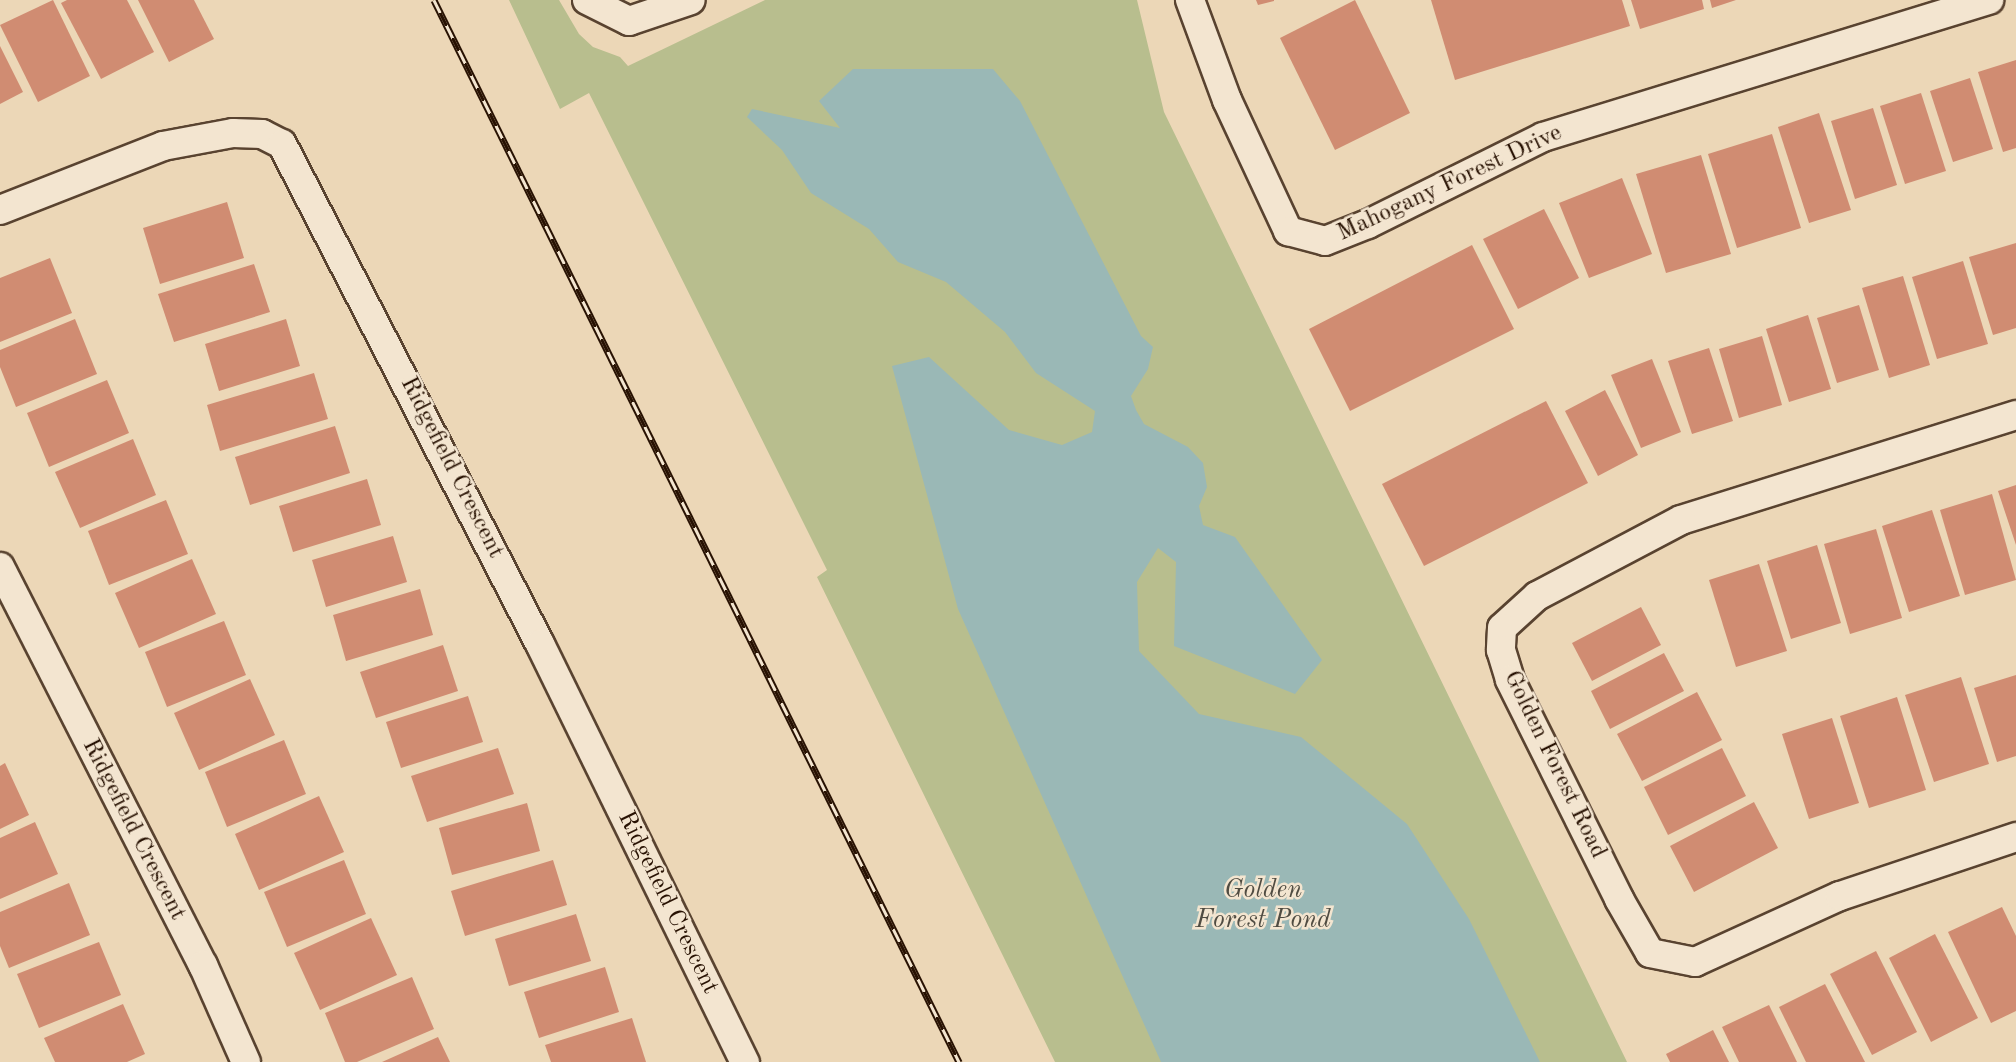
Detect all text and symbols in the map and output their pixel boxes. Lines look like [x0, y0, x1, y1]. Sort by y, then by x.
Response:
street label: Mahogany Forest Drive [1333, 119, 1567, 249]
street label: Ridgefield Crescent [393, 372, 509, 564]
street label: Golden Forest Road [1496, 666, 1612, 864]
street label: Ridgefield Crescent [75, 734, 191, 926]
street label: Ridgefield Crescent [610, 807, 724, 999]
water label: Golden Forest Pond [1195, 875, 1331, 936]

